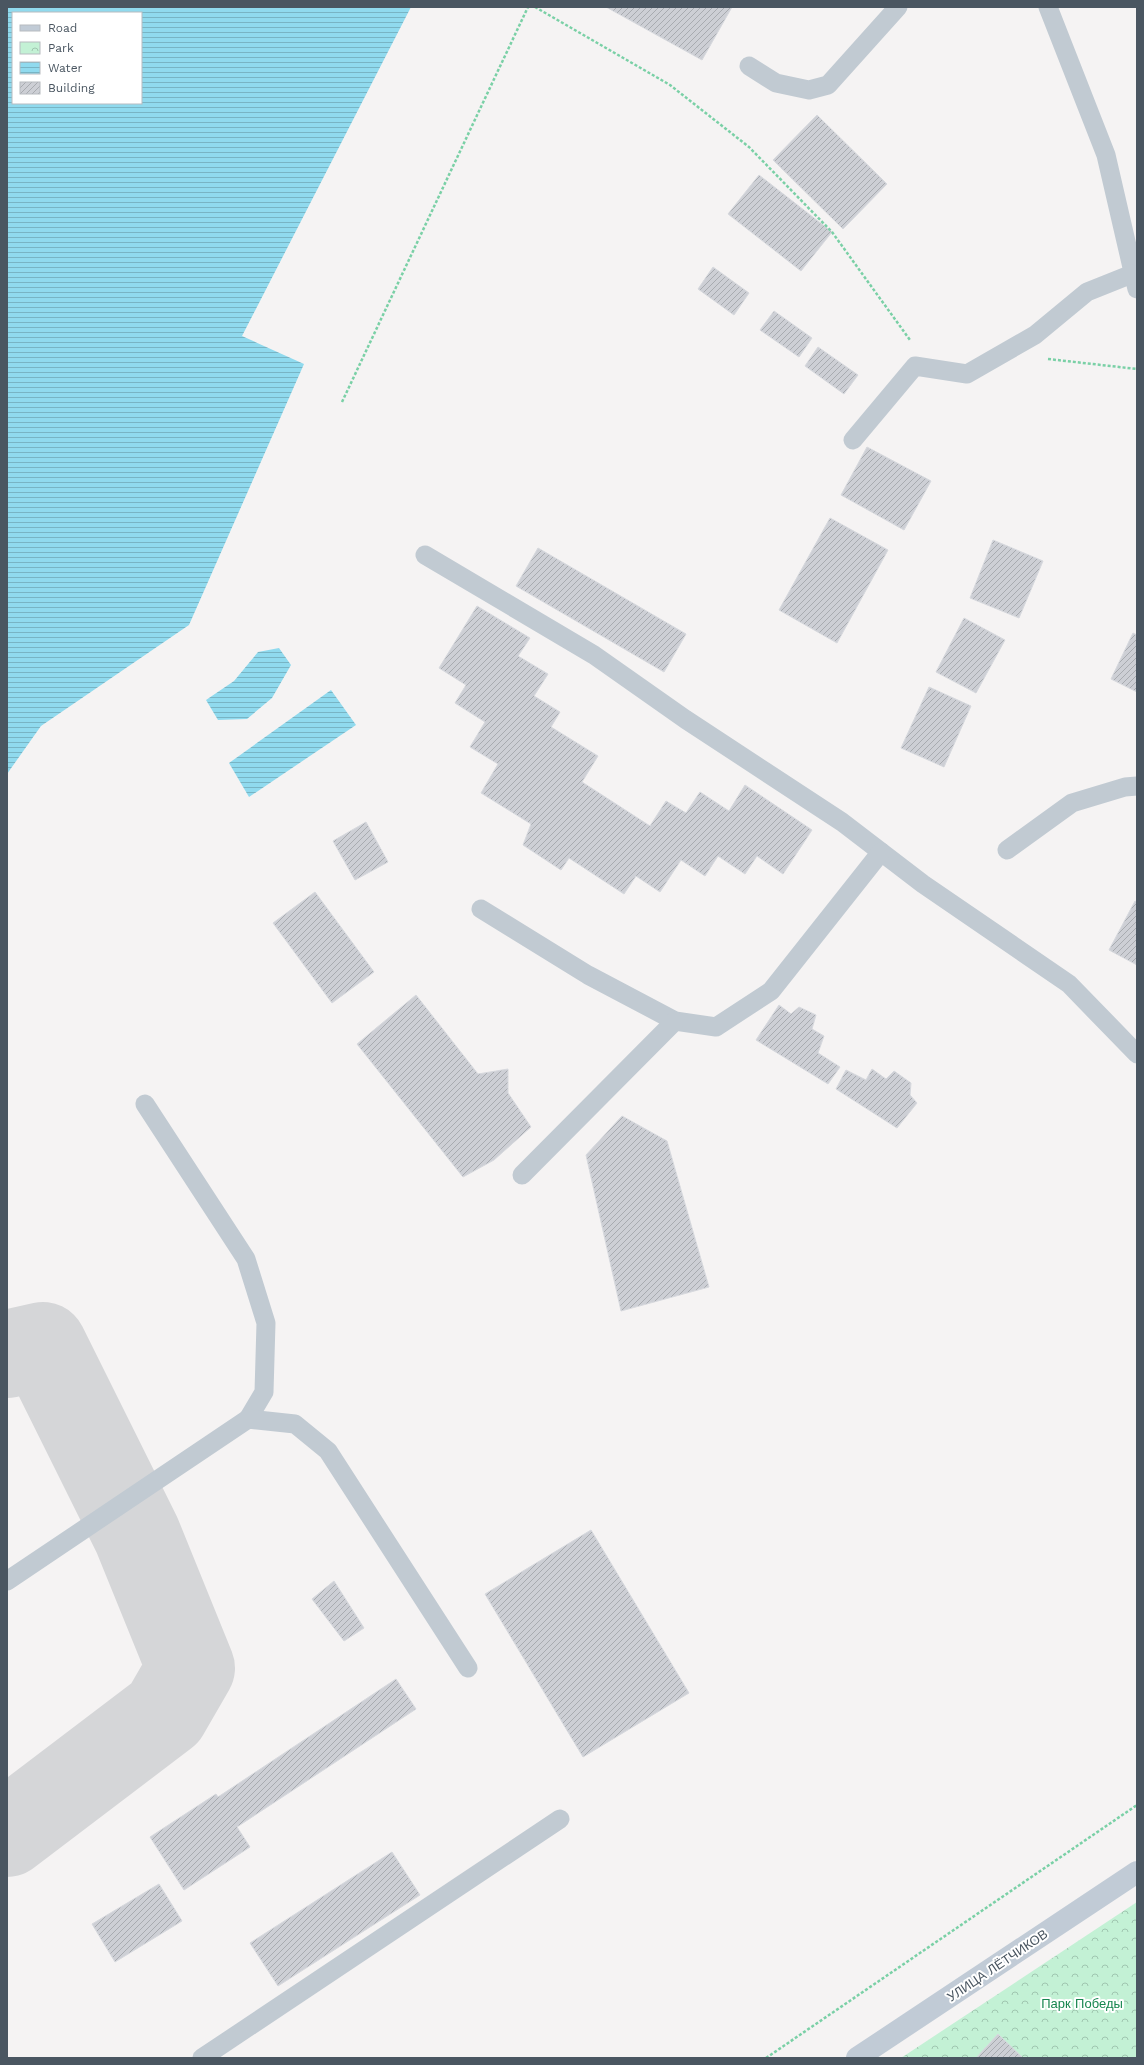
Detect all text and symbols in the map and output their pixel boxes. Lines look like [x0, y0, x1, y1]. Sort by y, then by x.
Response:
legend [12, 12, 142, 104]
text: Road [48, 21, 77, 35]
text: Park [48, 41, 74, 55]
text: Water [48, 61, 83, 75]
text: Building [48, 81, 95, 95]
street label: УЛИЦА ЛЁТЧИКОВ [944, 1926, 1050, 2005]
park label: Парк Победы [1041, 1996, 1123, 2011]

